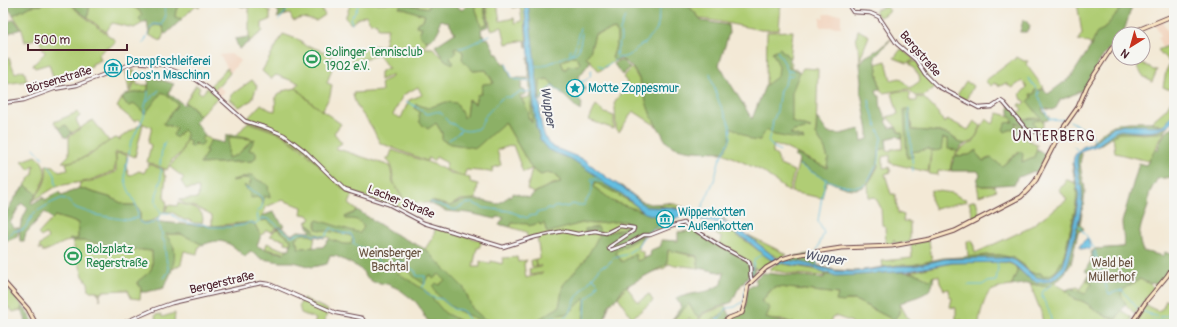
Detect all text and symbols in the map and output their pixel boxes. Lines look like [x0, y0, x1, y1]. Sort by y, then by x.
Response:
scale bar [28, 26, 127, 52]
north arrow [1111, 26, 1151, 66]
street label: Bergstraße [896, 28, 944, 80]
text: 500 m [34, 33, 71, 48]
place label: Solinger Tennisclub 1902 e.V. [325, 45, 423, 74]
text: N [1118, 46, 1132, 61]
sports icon: Solinger Tennisclub 1902 e.V. [302, 49, 322, 69]
place label: Dampfschleiferei Loos'n Maschinn [126, 54, 210, 83]
museum icon: Dampfschleiferei Loos'n Maschinn [103, 58, 123, 78]
street label: Börsenstraße [24, 63, 94, 97]
place icon: Motte Zoppesmur [565, 78, 585, 98]
place label: Motte Zoppesmur [588, 81, 680, 96]
water label: Wupper [537, 86, 559, 131]
district label: UNTERBERG [1012, 128, 1096, 145]
street label: Lacher Straße [365, 182, 437, 222]
place label: Wipperkotten – Außenkotten [677, 205, 754, 234]
museum icon: Wipperkotten – Außenkotten [655, 209, 675, 229]
place label: Bolzplatz Regerstraße [86, 242, 148, 271]
sports icon: Bolzplatz Regerstraße [63, 246, 83, 266]
park label: Weinsberger Bachtal [359, 246, 422, 275]
water label: Wupper [804, 247, 849, 269]
park label: Wald bei Müllerhof [1088, 256, 1136, 285]
street label: Bergerstraße [188, 268, 256, 298]

